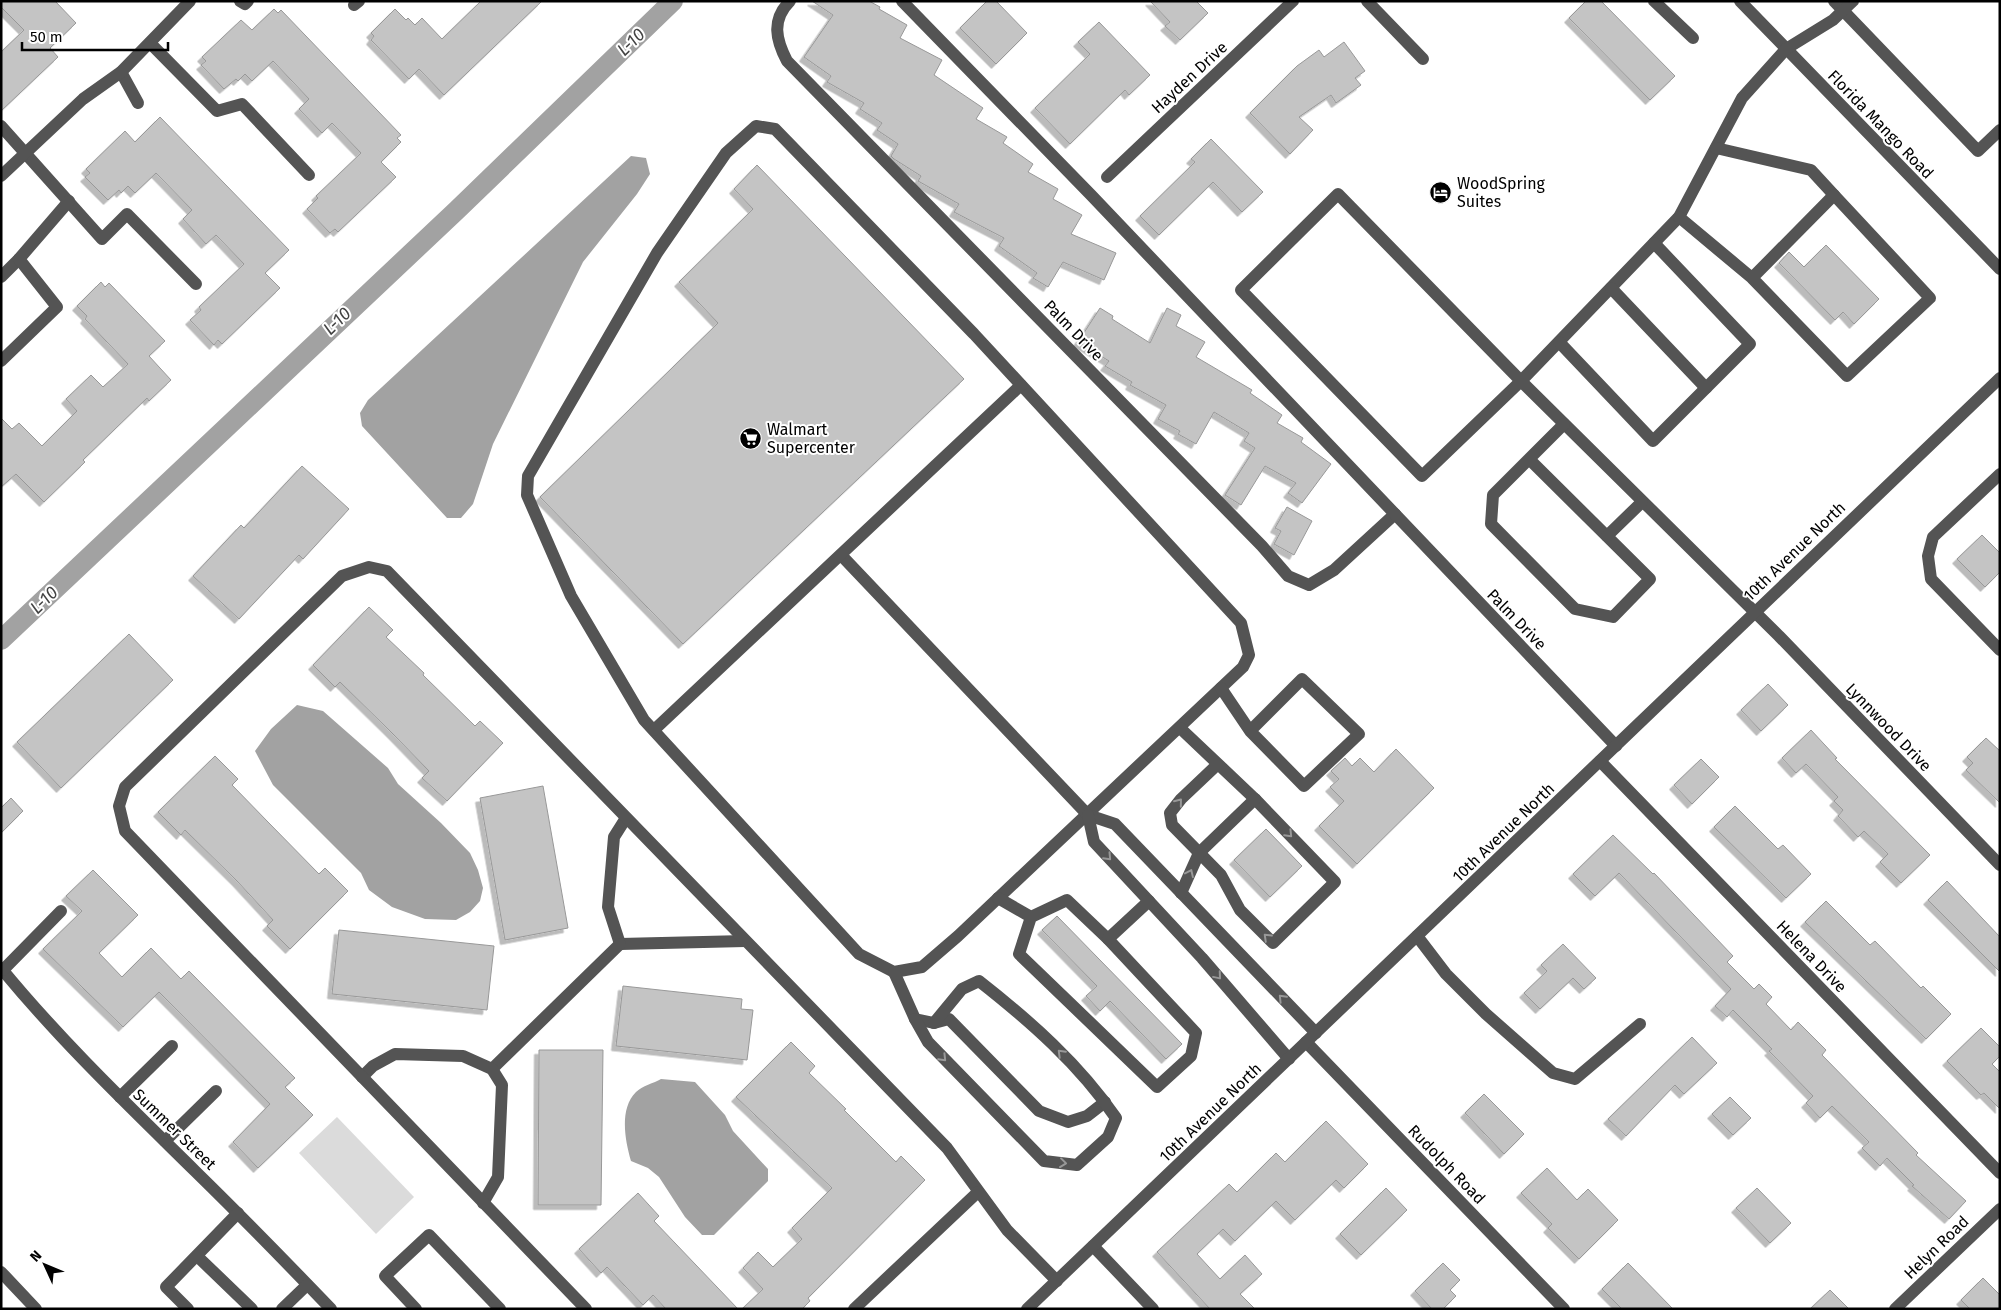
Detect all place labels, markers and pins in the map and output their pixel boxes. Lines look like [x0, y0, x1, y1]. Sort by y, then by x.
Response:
place label: WoodSpring Suites [1457, 174, 1546, 211]
hotel icon: WoodSpring Suites [1429, 180, 1453, 204]
place label: Walmart Supercenter [767, 420, 856, 457]
supermarket icon: Walmart Supercenter [739, 426, 763, 450]

